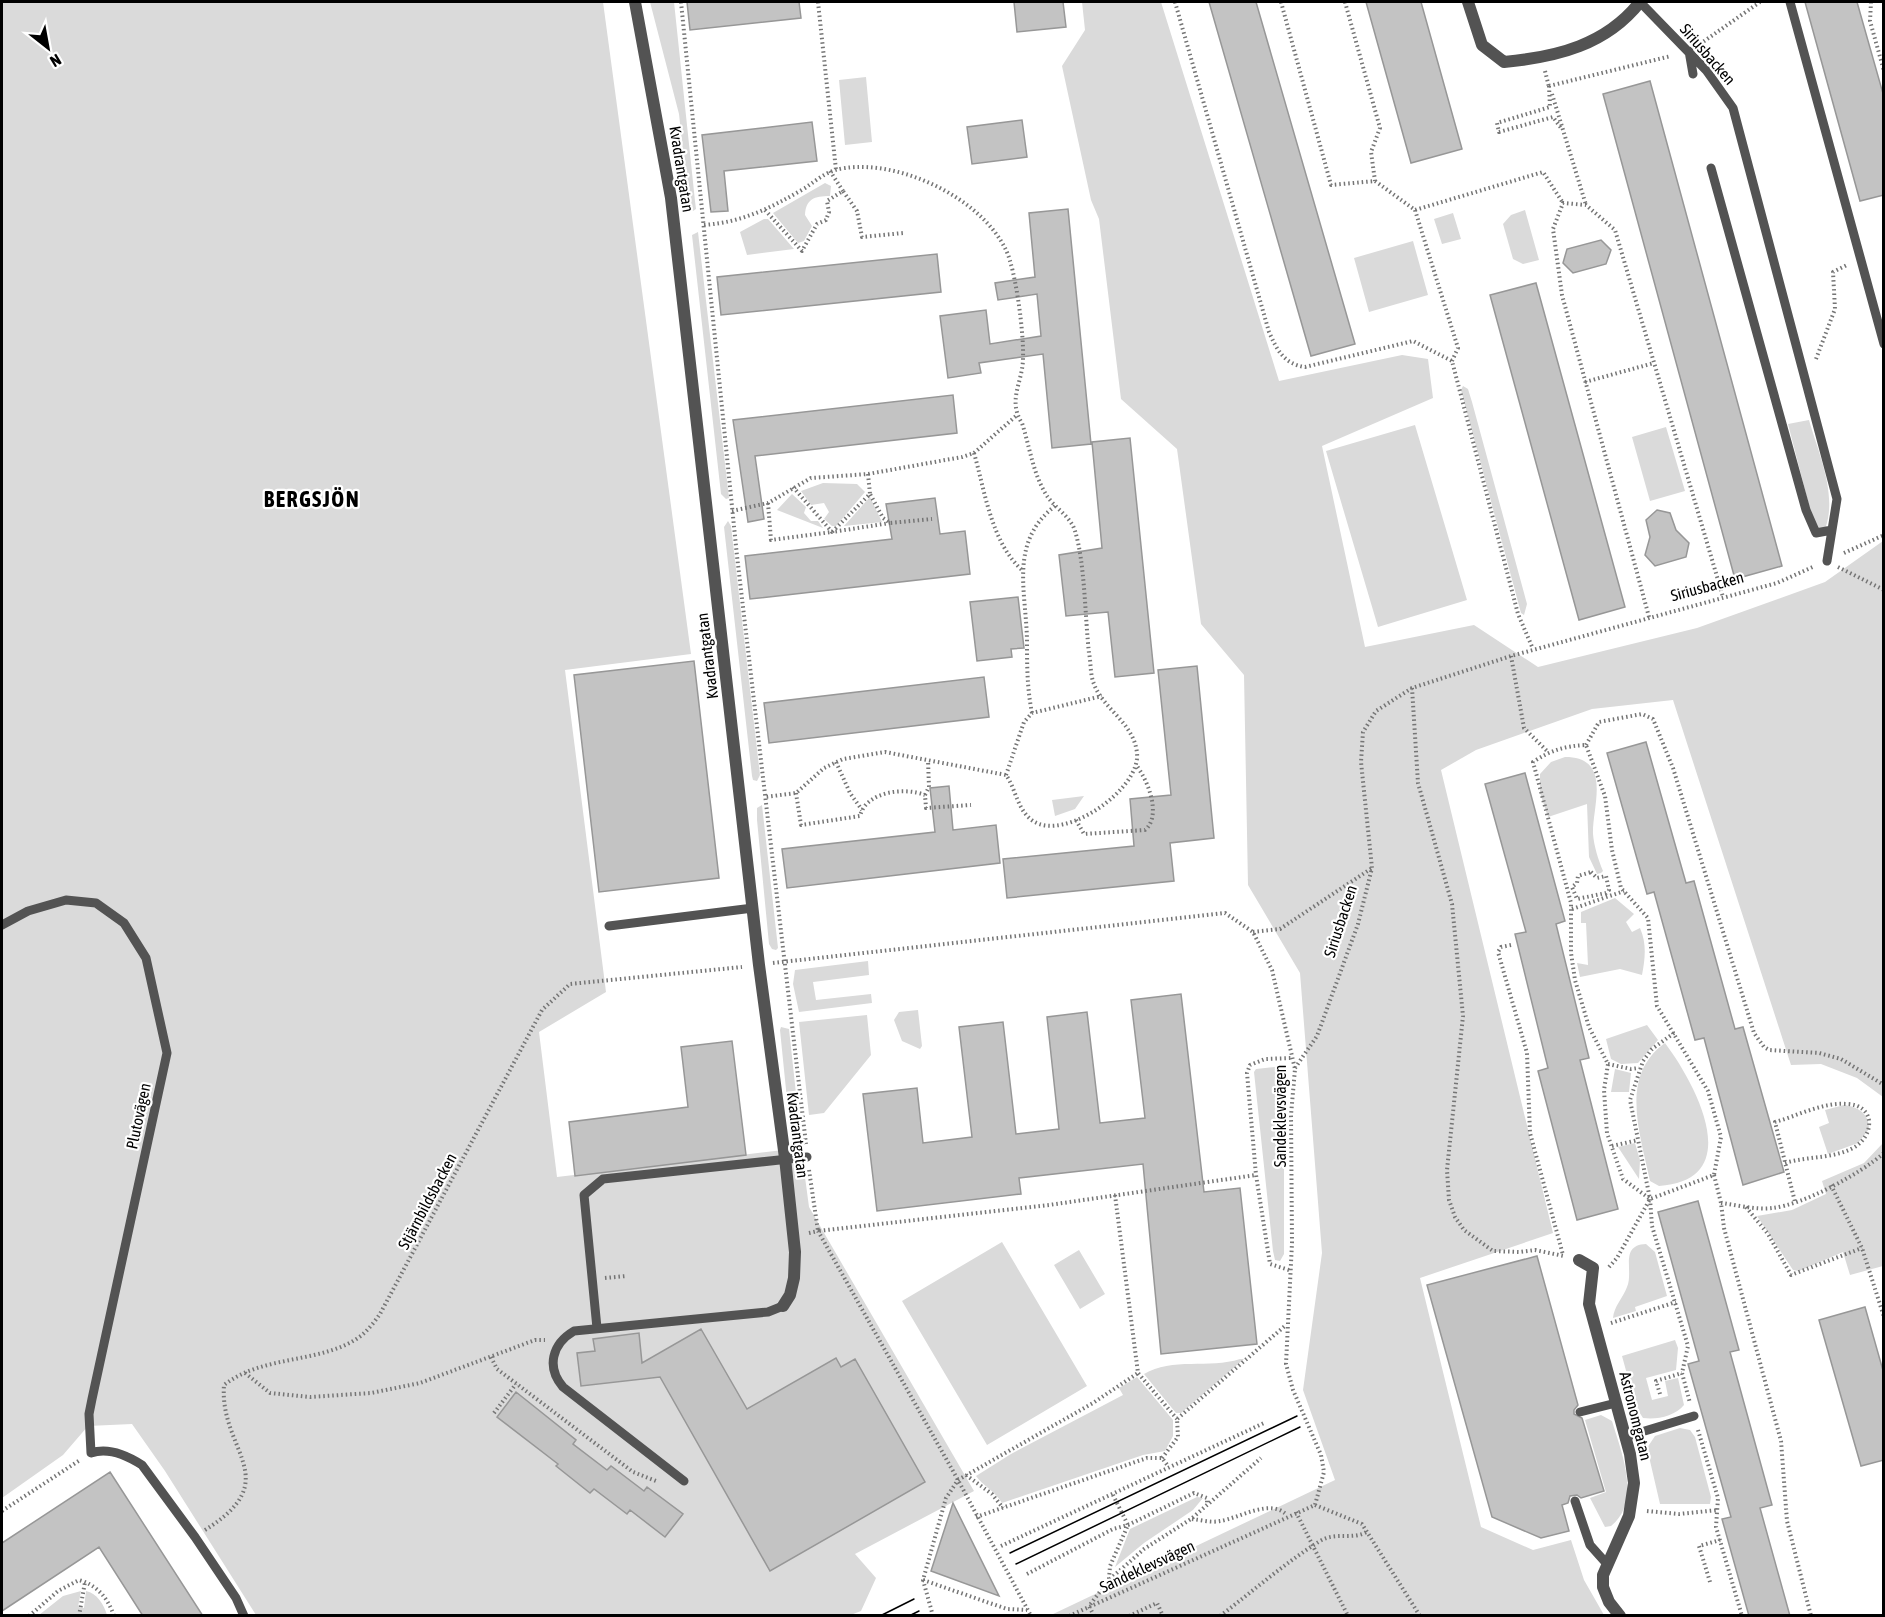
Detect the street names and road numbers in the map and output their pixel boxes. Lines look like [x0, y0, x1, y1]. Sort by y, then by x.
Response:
street label: Siriusbacken [1677, 20, 1739, 88]
street label: Kvadrantgatan [665, 125, 698, 213]
street label: Siriusbacken [1669, 568, 1745, 604]
street label: Kvadrantgatan [693, 612, 722, 700]
street label: Siriusbacken [1320, 883, 1360, 959]
street label: Sandeklevsvägen [1271, 1065, 1290, 1167]
street label: Plutovägen [122, 1081, 155, 1151]
street label: Kvadrantgatan [783, 1091, 812, 1179]
street label: Stjärnbildsbacken [394, 1150, 461, 1253]
street label: Astronomgatan [1615, 1370, 1656, 1463]
street label: Sandeklevsvägen [1097, 1536, 1198, 1597]

